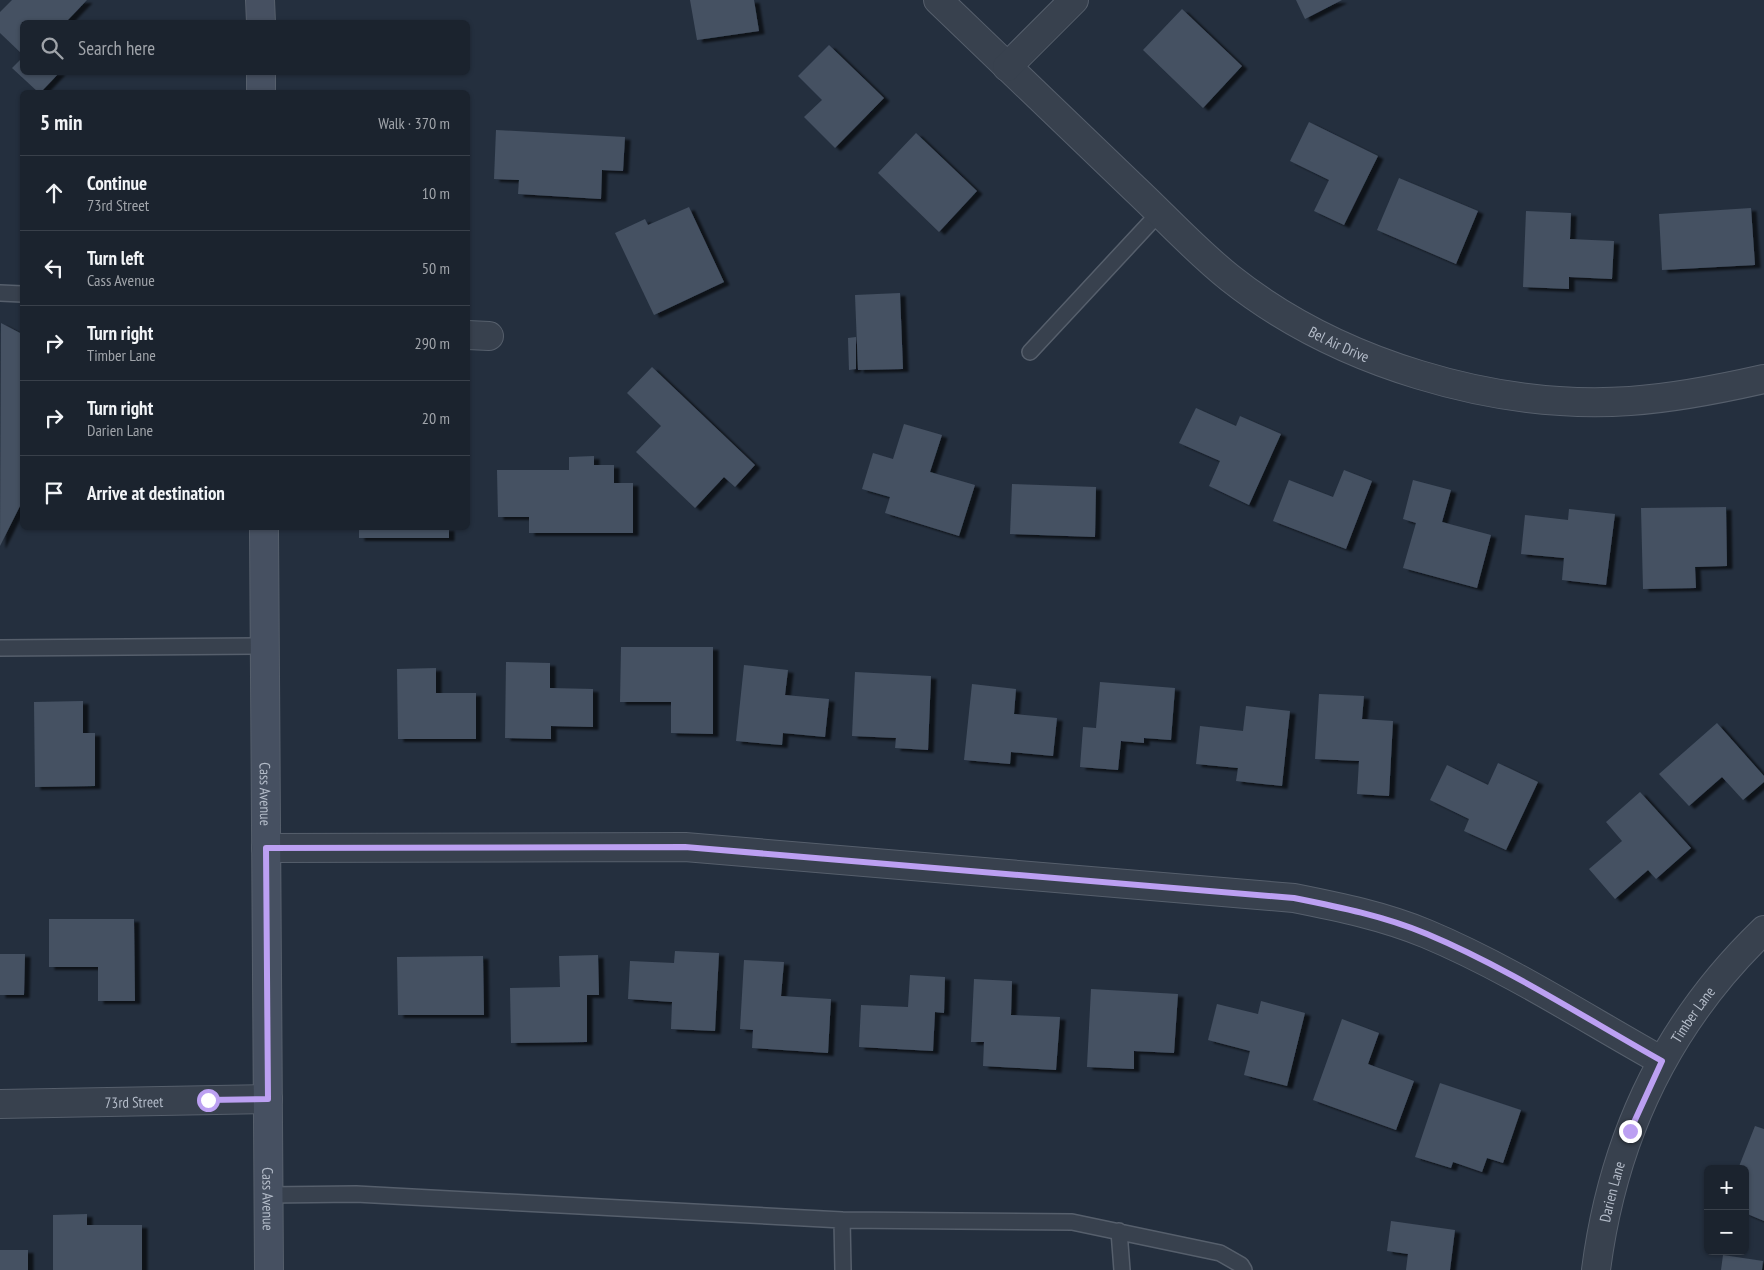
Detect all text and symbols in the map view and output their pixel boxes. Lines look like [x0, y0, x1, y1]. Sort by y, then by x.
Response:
search box [20, 20, 470, 75]
icon: search [38, 34, 66, 62]
text: Search here [78, 36, 155, 60]
text: 5 min [40, 109, 82, 136]
text: Walk · 370 m [378, 113, 450, 133]
text: Continue [87, 171, 147, 195]
icon: ahead [40, 179, 68, 207]
text: 10 m [422, 183, 450, 203]
text: 73rd Street [87, 195, 149, 215]
text: Turn left [87, 246, 144, 270]
icon: left [40, 254, 68, 282]
text: 50 m [422, 258, 450, 278]
text: Cass Avenue [87, 270, 155, 290]
text: Turn right [87, 321, 153, 345]
street label: Bel Air Drive [1306, 321, 1372, 366]
icon: right [40, 329, 68, 357]
text: 290 m [415, 333, 450, 353]
text: Timber Lane [87, 345, 156, 365]
text: Turn right [87, 396, 153, 420]
icon: right [40, 404, 68, 432]
text: 20 m [422, 408, 450, 428]
text: Darien Lane [87, 420, 153, 440]
icon: arrive [40, 479, 68, 507]
text: Arrive at destination [87, 481, 225, 505]
street label: Cass Avenue [256, 762, 276, 826]
street label: Timber Lane [1666, 982, 1719, 1046]
route start [197, 1089, 220, 1112]
street label: 73rd Street [105, 1091, 163, 1112]
route end [1619, 1120, 1642, 1143]
street label: Darien Lane [1595, 1159, 1629, 1224]
map controls [1704, 1165, 1749, 1255]
button: + [1704, 1165, 1749, 1210]
street label: Cass Avenue [259, 1167, 278, 1231]
button: − [1704, 1210, 1749, 1255]

